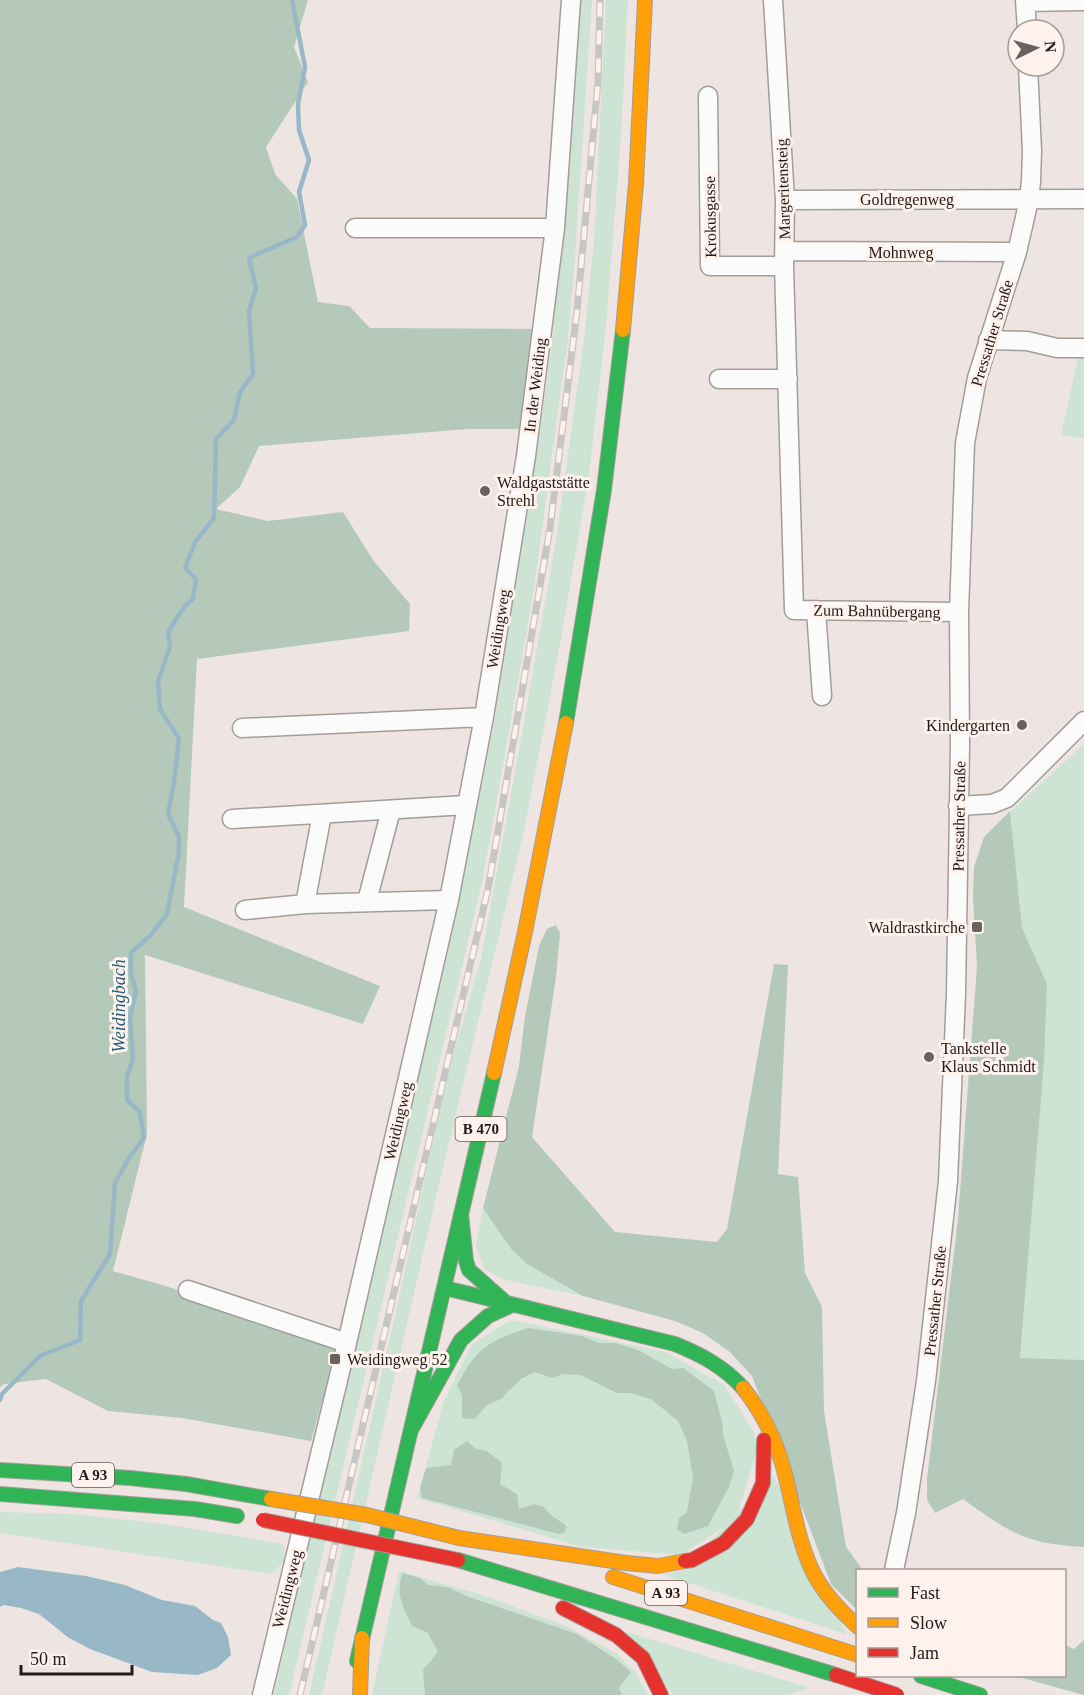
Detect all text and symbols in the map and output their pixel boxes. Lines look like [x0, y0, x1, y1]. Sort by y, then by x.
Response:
north arrow [1006, 18, 1066, 78]
text: N [1041, 40, 1059, 54]
street label: Margeritensteig [773, 138, 794, 240]
street label: Krokusgasse [701, 176, 720, 258]
street label: Goldregenweg [860, 191, 954, 209]
street label: Mohnweg [869, 244, 933, 262]
street label: Pressather Straße [968, 278, 1016, 388]
street label: In der Weiding [521, 337, 550, 433]
place label: Waldgaststätte Strehl [497, 474, 590, 509]
marker: Waldgaststätte Strehl [478, 484, 492, 498]
street label: Weidingweg [483, 588, 514, 670]
street label: Zum Bahnübergang [813, 601, 941, 622]
place label: Kindergarten [926, 717, 1010, 735]
marker: Kindergarten [1015, 718, 1029, 732]
street label: Pressather Straße [950, 761, 968, 871]
place label: Waldrastkirche [869, 919, 965, 936]
marker: Waldrastkirche [970, 920, 984, 934]
water label: Weidingbach [109, 959, 129, 1053]
place label: Tankstelle Klaus Schmidt [941, 1040, 1036, 1075]
marker: Tankstelle Klaus Schmidt [922, 1050, 936, 1064]
street label: Weidingweg [381, 1080, 416, 1162]
road number: B 470 [456, 1117, 506, 1141]
street label: Pressather Straße [921, 1245, 949, 1357]
place label: Weidingweg 52 [347, 1351, 447, 1369]
marker: Weidingweg 52 [328, 1352, 342, 1366]
road number: A 93 [72, 1463, 114, 1487]
street label: Weidingweg [269, 1548, 306, 1630]
legend [856, 1569, 1066, 1677]
road number: A 93 [645, 1581, 687, 1605]
text: Fast [910, 1583, 940, 1603]
text: Slow [910, 1613, 947, 1633]
scale bar [21, 1638, 132, 1676]
text: Jam [910, 1643, 939, 1663]
text: 50 m [30, 1649, 67, 1669]

